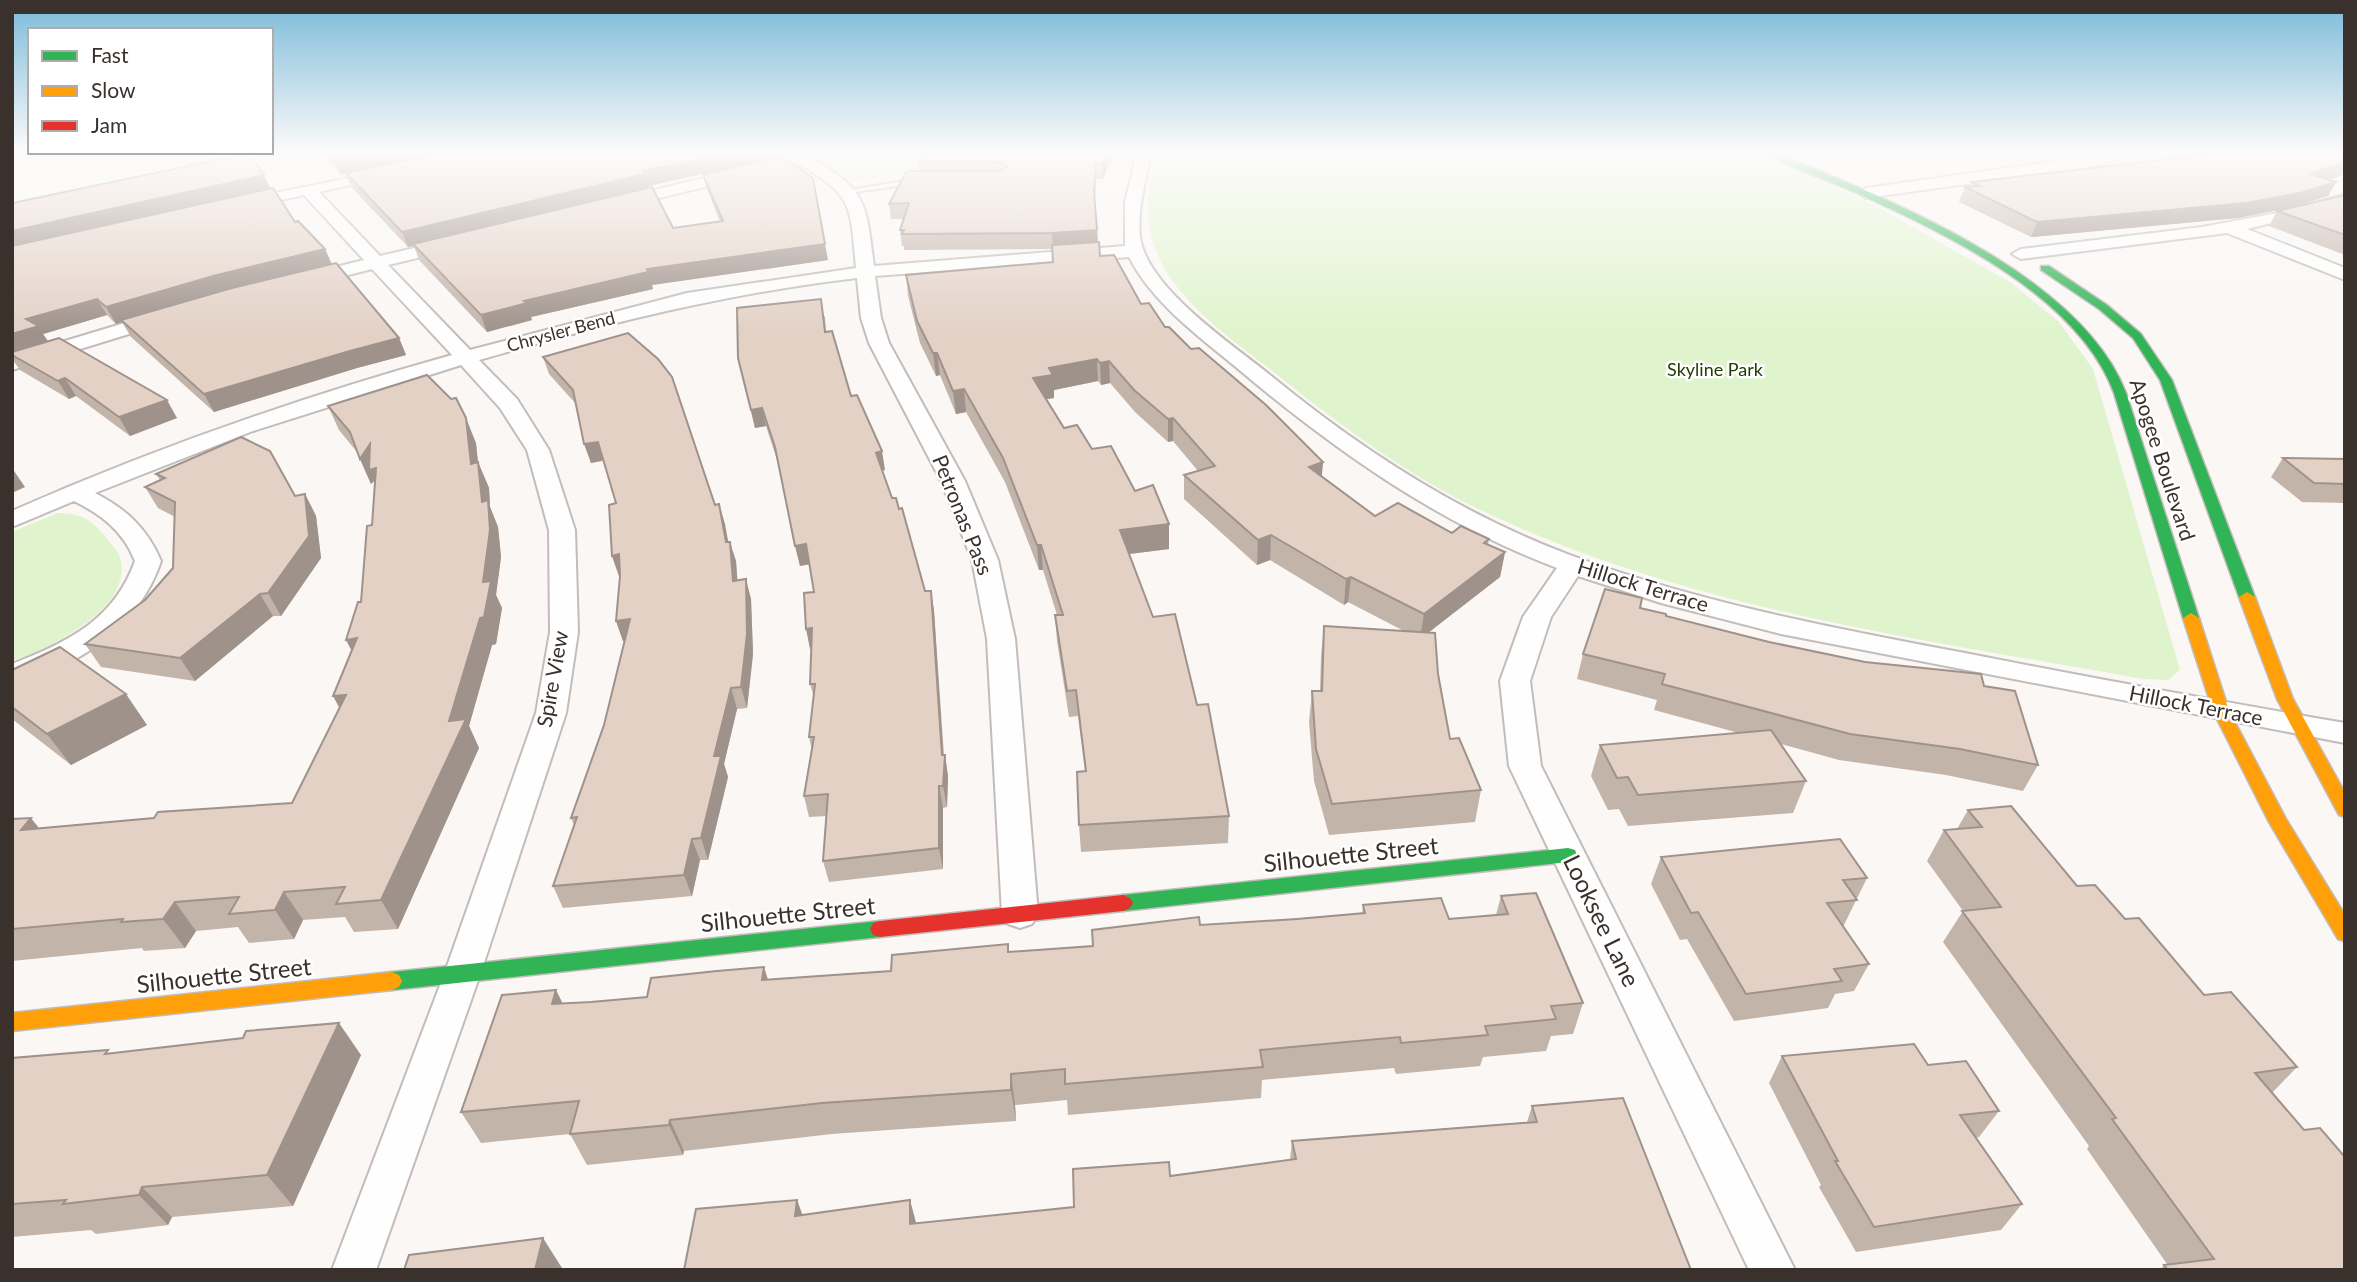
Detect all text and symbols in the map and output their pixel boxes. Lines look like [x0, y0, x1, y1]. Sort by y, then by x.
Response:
legend [28, 28, 273, 154]
text: Fast [91, 42, 129, 67]
text: Slow [91, 77, 136, 102]
text: Jam [91, 112, 127, 137]
street label: Chrysler Bend [504, 306, 617, 356]
park label: Skyline Park [1667, 358, 1764, 380]
street label: Apogee Boulevard [2125, 375, 2201, 544]
street label: Petronas Pass [928, 451, 999, 578]
street label: Hillock Terrace [1575, 553, 1712, 616]
street label: Spire View [531, 628, 572, 729]
street label: Hillock Terrace [2127, 679, 2265, 730]
street label: Silhouette Street [1262, 830, 1440, 877]
street label: Looksee Lane [1558, 850, 1647, 991]
street label: Silhouette Street [699, 890, 877, 937]
street label: Silhouette Street [135, 951, 313, 998]

